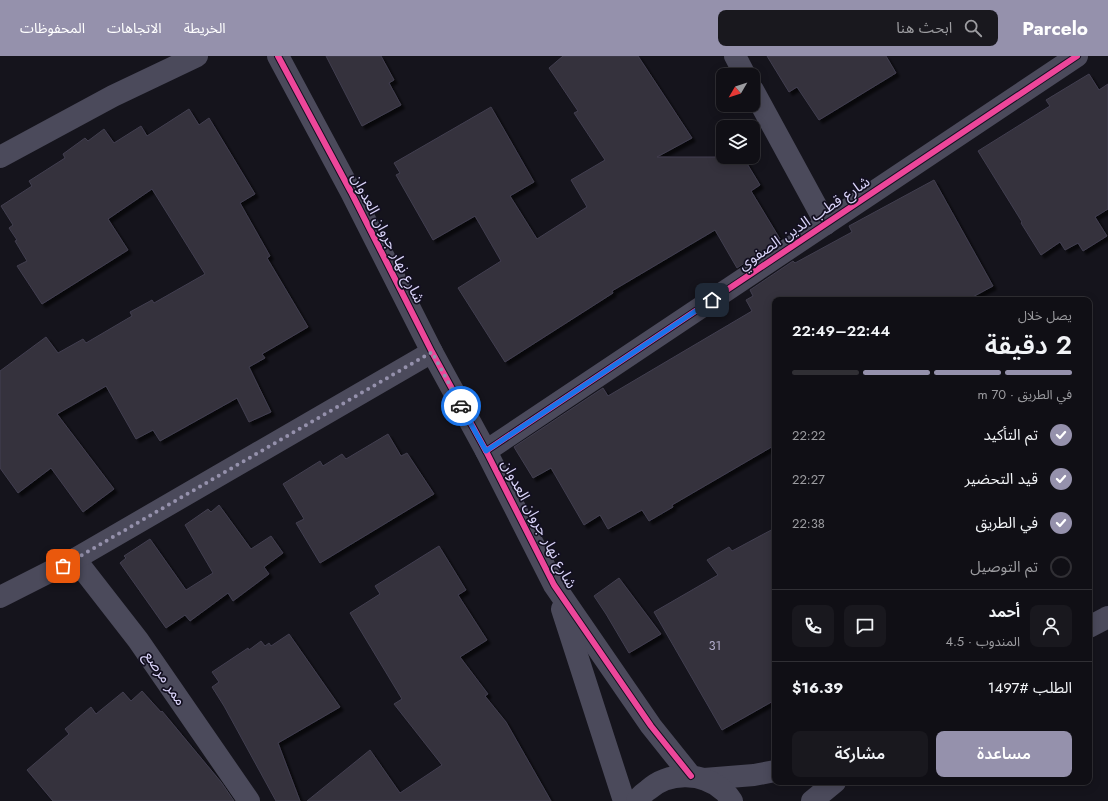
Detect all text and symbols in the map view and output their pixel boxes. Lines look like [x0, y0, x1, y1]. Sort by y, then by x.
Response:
search box [718, 10, 998, 46]
text: Parcelo [1022, 15, 1088, 42]
text: ابحث هنا [896, 17, 952, 39]
icon: search [962, 17, 984, 39]
text: المحفوظات [20, 18, 85, 38]
text: الاتجاهات [107, 18, 162, 38]
text: الخريطة [184, 18, 226, 38]
north arrow [716, 68, 760, 112]
map controls [716, 68, 760, 164]
button: layers [716, 120, 760, 164]
street label: شارع نهار جروان العدوان [345, 169, 430, 308]
street label: شارع قطب الدين الصفوي [734, 170, 875, 276]
pin [695, 283, 729, 317]
icon: home [701, 289, 723, 311]
text: يصل خلال [1018, 306, 1072, 325]
text: 22:44–22:49 [792, 320, 890, 342]
text: 2 دقيقة [985, 326, 1072, 364]
text: في الطريق · 70 m [977, 385, 1072, 404]
courier [441, 386, 481, 426]
icon: car [450, 395, 472, 417]
text: تم التأكيد [983, 424, 1038, 446]
icon: check [1050, 424, 1072, 446]
text: 22:22 [792, 426, 826, 445]
street label: شارع نهار جروان العدوان [495, 456, 582, 593]
text: قيد التحضير [965, 468, 1038, 490]
icon: check [1050, 468, 1072, 490]
text: 22:27 [792, 470, 825, 489]
text: في الطريق [976, 512, 1038, 534]
icon: check [1050, 512, 1072, 534]
text: 22:38 [792, 514, 825, 533]
pin [46, 549, 80, 583]
icon: bag [52, 555, 74, 577]
text: تم التوصيل [970, 556, 1038, 578]
text: أحمد [989, 601, 1020, 623]
button: phone [792, 605, 834, 647]
button: chat [844, 605, 886, 647]
button: person [1030, 605, 1072, 647]
text: المندوب · 4.5 [945, 632, 1020, 651]
house number: 31 [709, 636, 721, 655]
street label: ممر مرصع [138, 646, 191, 710]
text: $16.39 [792, 677, 843, 699]
text: الطلب #1497 [988, 677, 1072, 699]
button: مشاركة [792, 731, 928, 777]
button: مساعدة [936, 731, 1072, 777]

